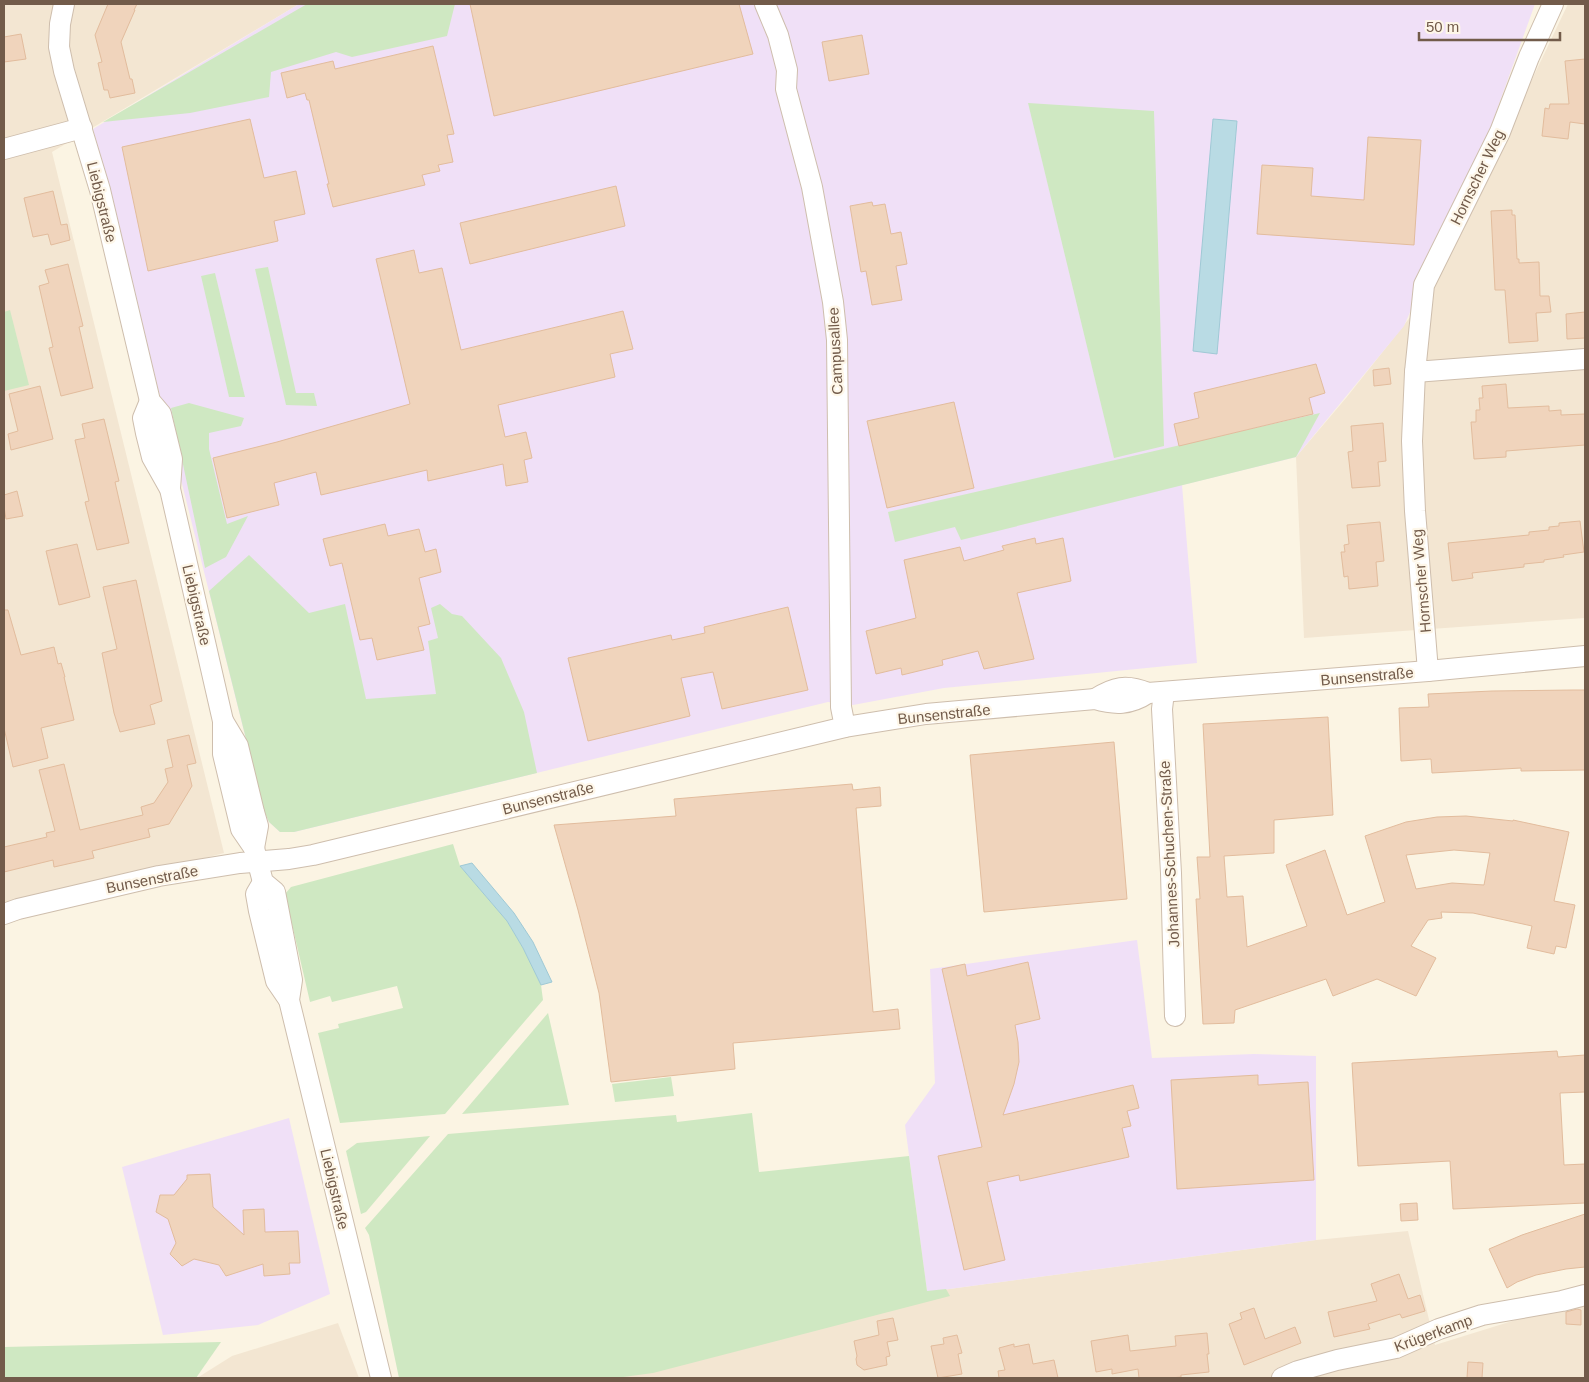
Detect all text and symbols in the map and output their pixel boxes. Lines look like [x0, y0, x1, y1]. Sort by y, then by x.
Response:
scale bar [1419, 10, 1560, 42]
text: 50 m [1426, 18, 1459, 35]
street label: Hornscher Weg [1447, 127, 1507, 227]
street label: Liebigstraße [84, 160, 120, 244]
street label: Campusallee [824, 307, 846, 395]
street label: Hornscher Weg [1408, 528, 1434, 634]
street label: Liebigstraße [179, 563, 215, 647]
street label: Bunsenstraße [1320, 663, 1414, 689]
street label: Bunsenstraße [897, 701, 991, 727]
street label: Johannes-Schuchen-Straße [1156, 760, 1182, 948]
street label: Bunsenstraße [501, 778, 595, 818]
street label: Bunsenstraße [105, 862, 199, 896]
street label: Liebigstraße [317, 1147, 353, 1231]
street label: Krügerkamp [1392, 1311, 1474, 1355]

